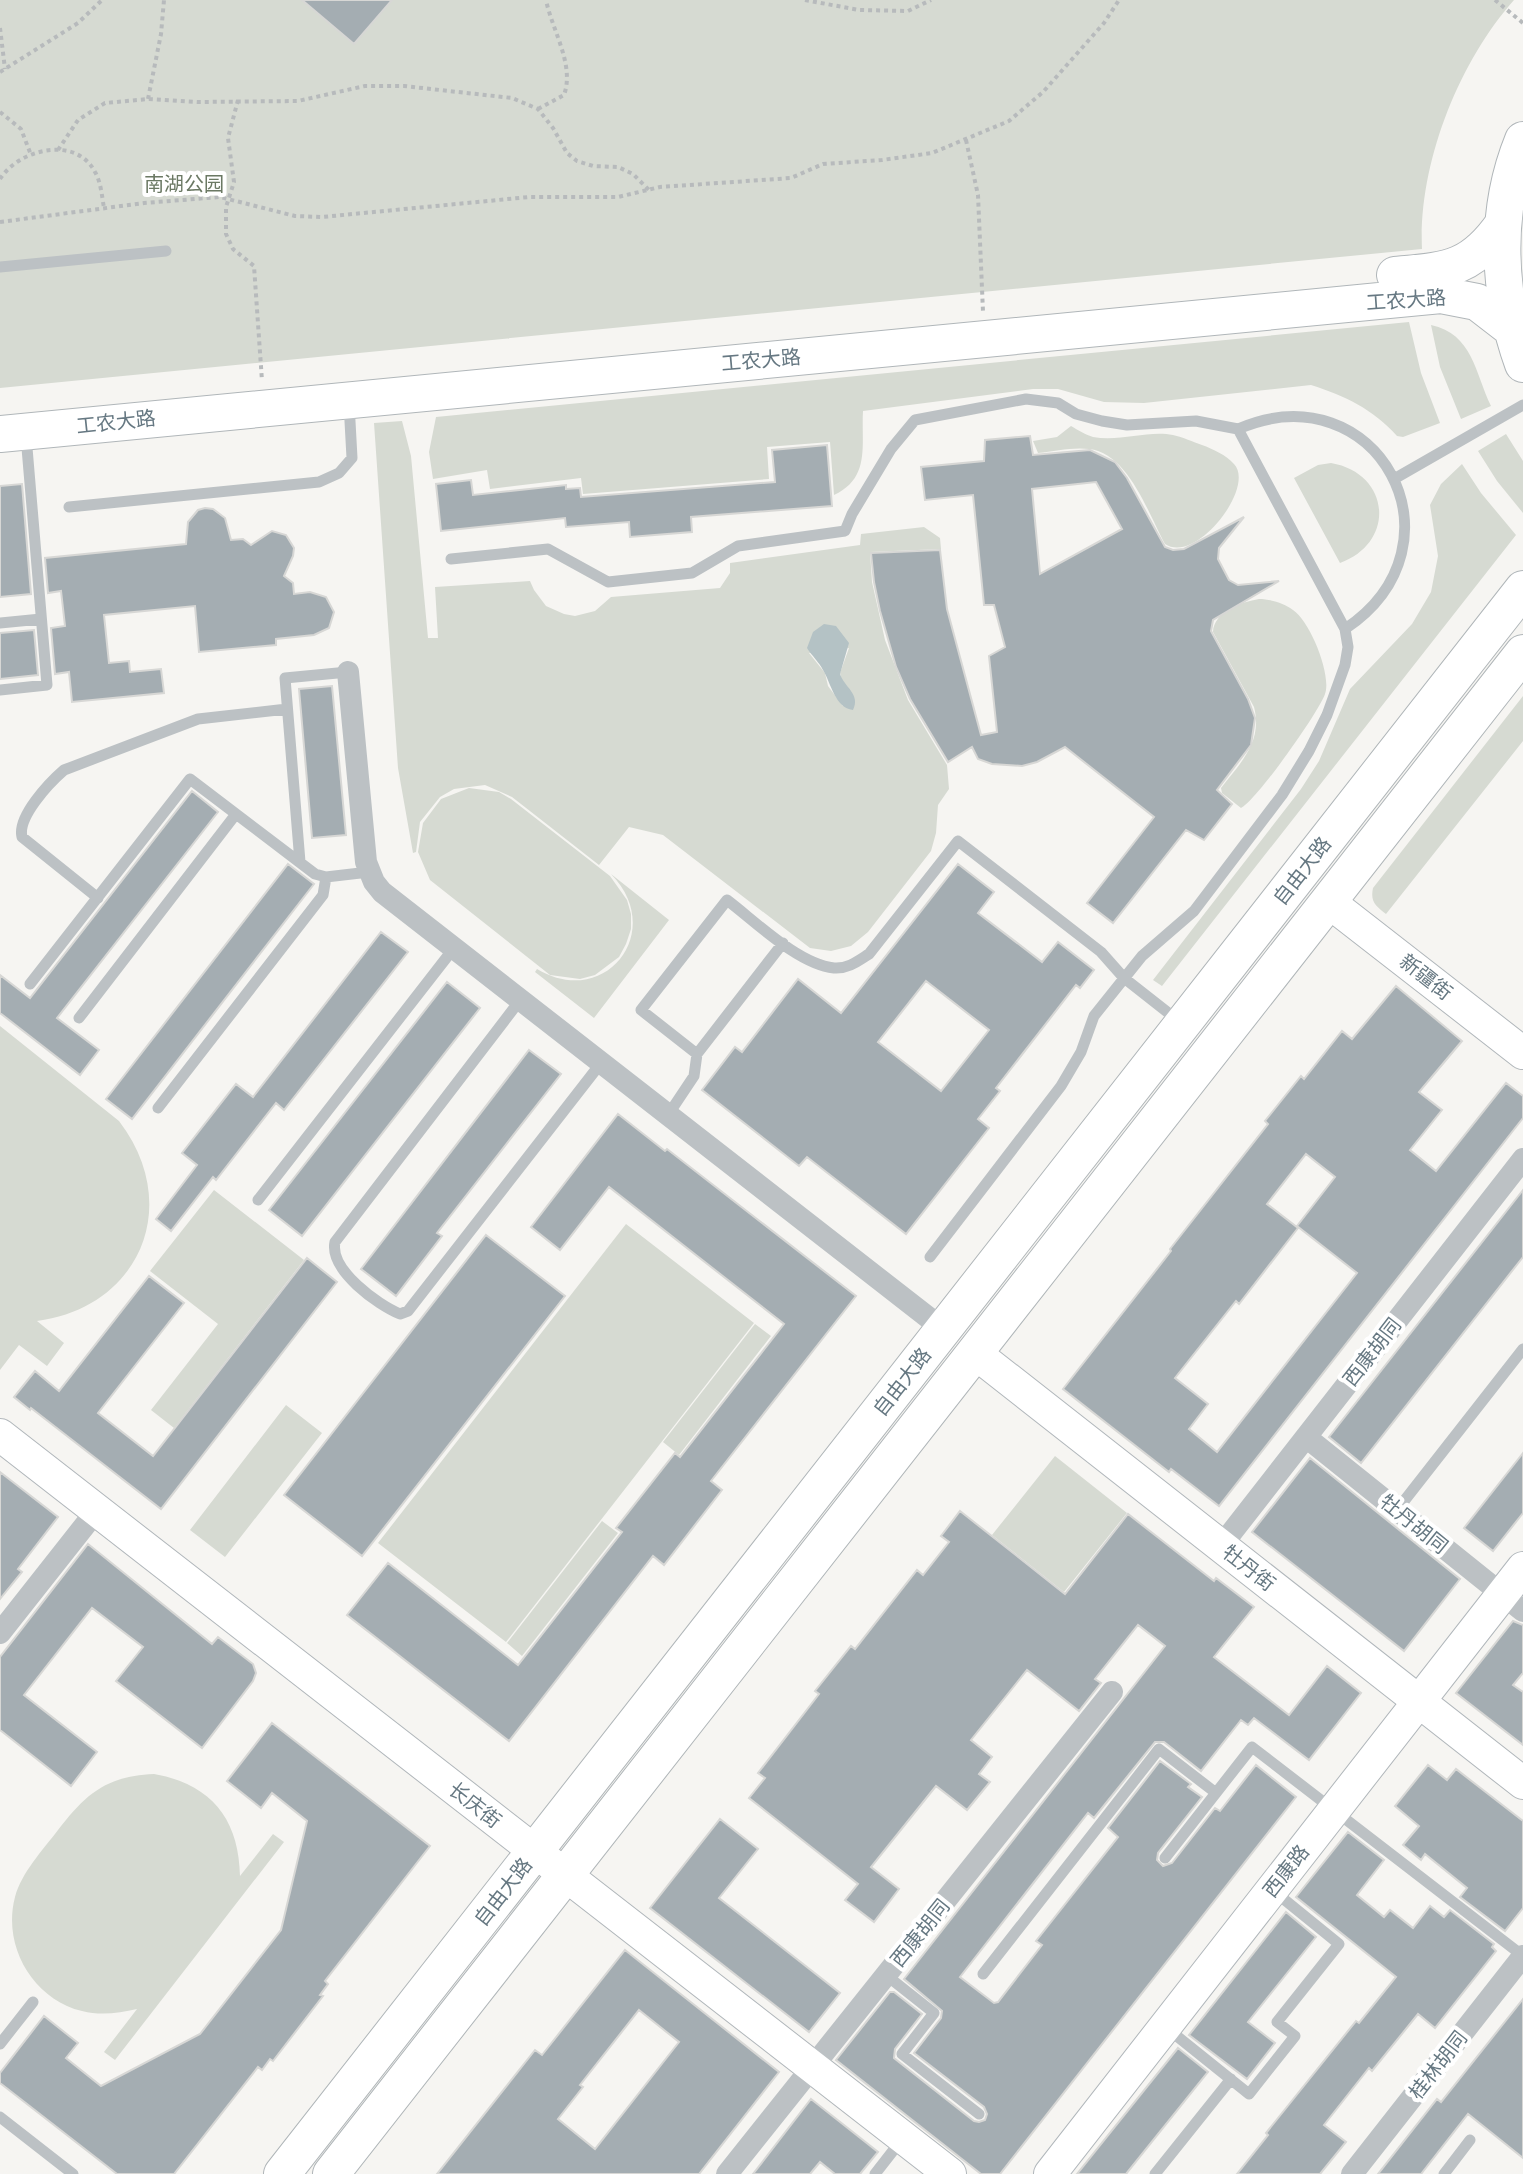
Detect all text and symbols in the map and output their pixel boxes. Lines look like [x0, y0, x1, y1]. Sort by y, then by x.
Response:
park label: 南湖公园 [144, 172, 224, 196]
street label: 工农大路 [1365, 285, 1447, 315]
street label: 工农大路 [720, 345, 802, 375]
street label: 工农大路 [75, 406, 157, 438]
street label: 自由大路 [1268, 832, 1336, 910]
street label: 新疆街 [1395, 949, 1457, 1005]
street label: 西康胡同 [1338, 1313, 1406, 1391]
street label: 自由大路 [868, 1343, 936, 1421]
street label: 牡丹胡同 [1375, 1490, 1453, 1558]
street label: 牡丹街 [1218, 1540, 1280, 1596]
street label: 长庆街 [444, 1777, 506, 1833]
street label: 西康路 [1258, 1840, 1314, 1902]
street label: 自由大路 [469, 1853, 537, 1931]
street label: 西康胡同 [886, 1894, 954, 1972]
street label: 桂林胡同 [1404, 2026, 1472, 2104]

